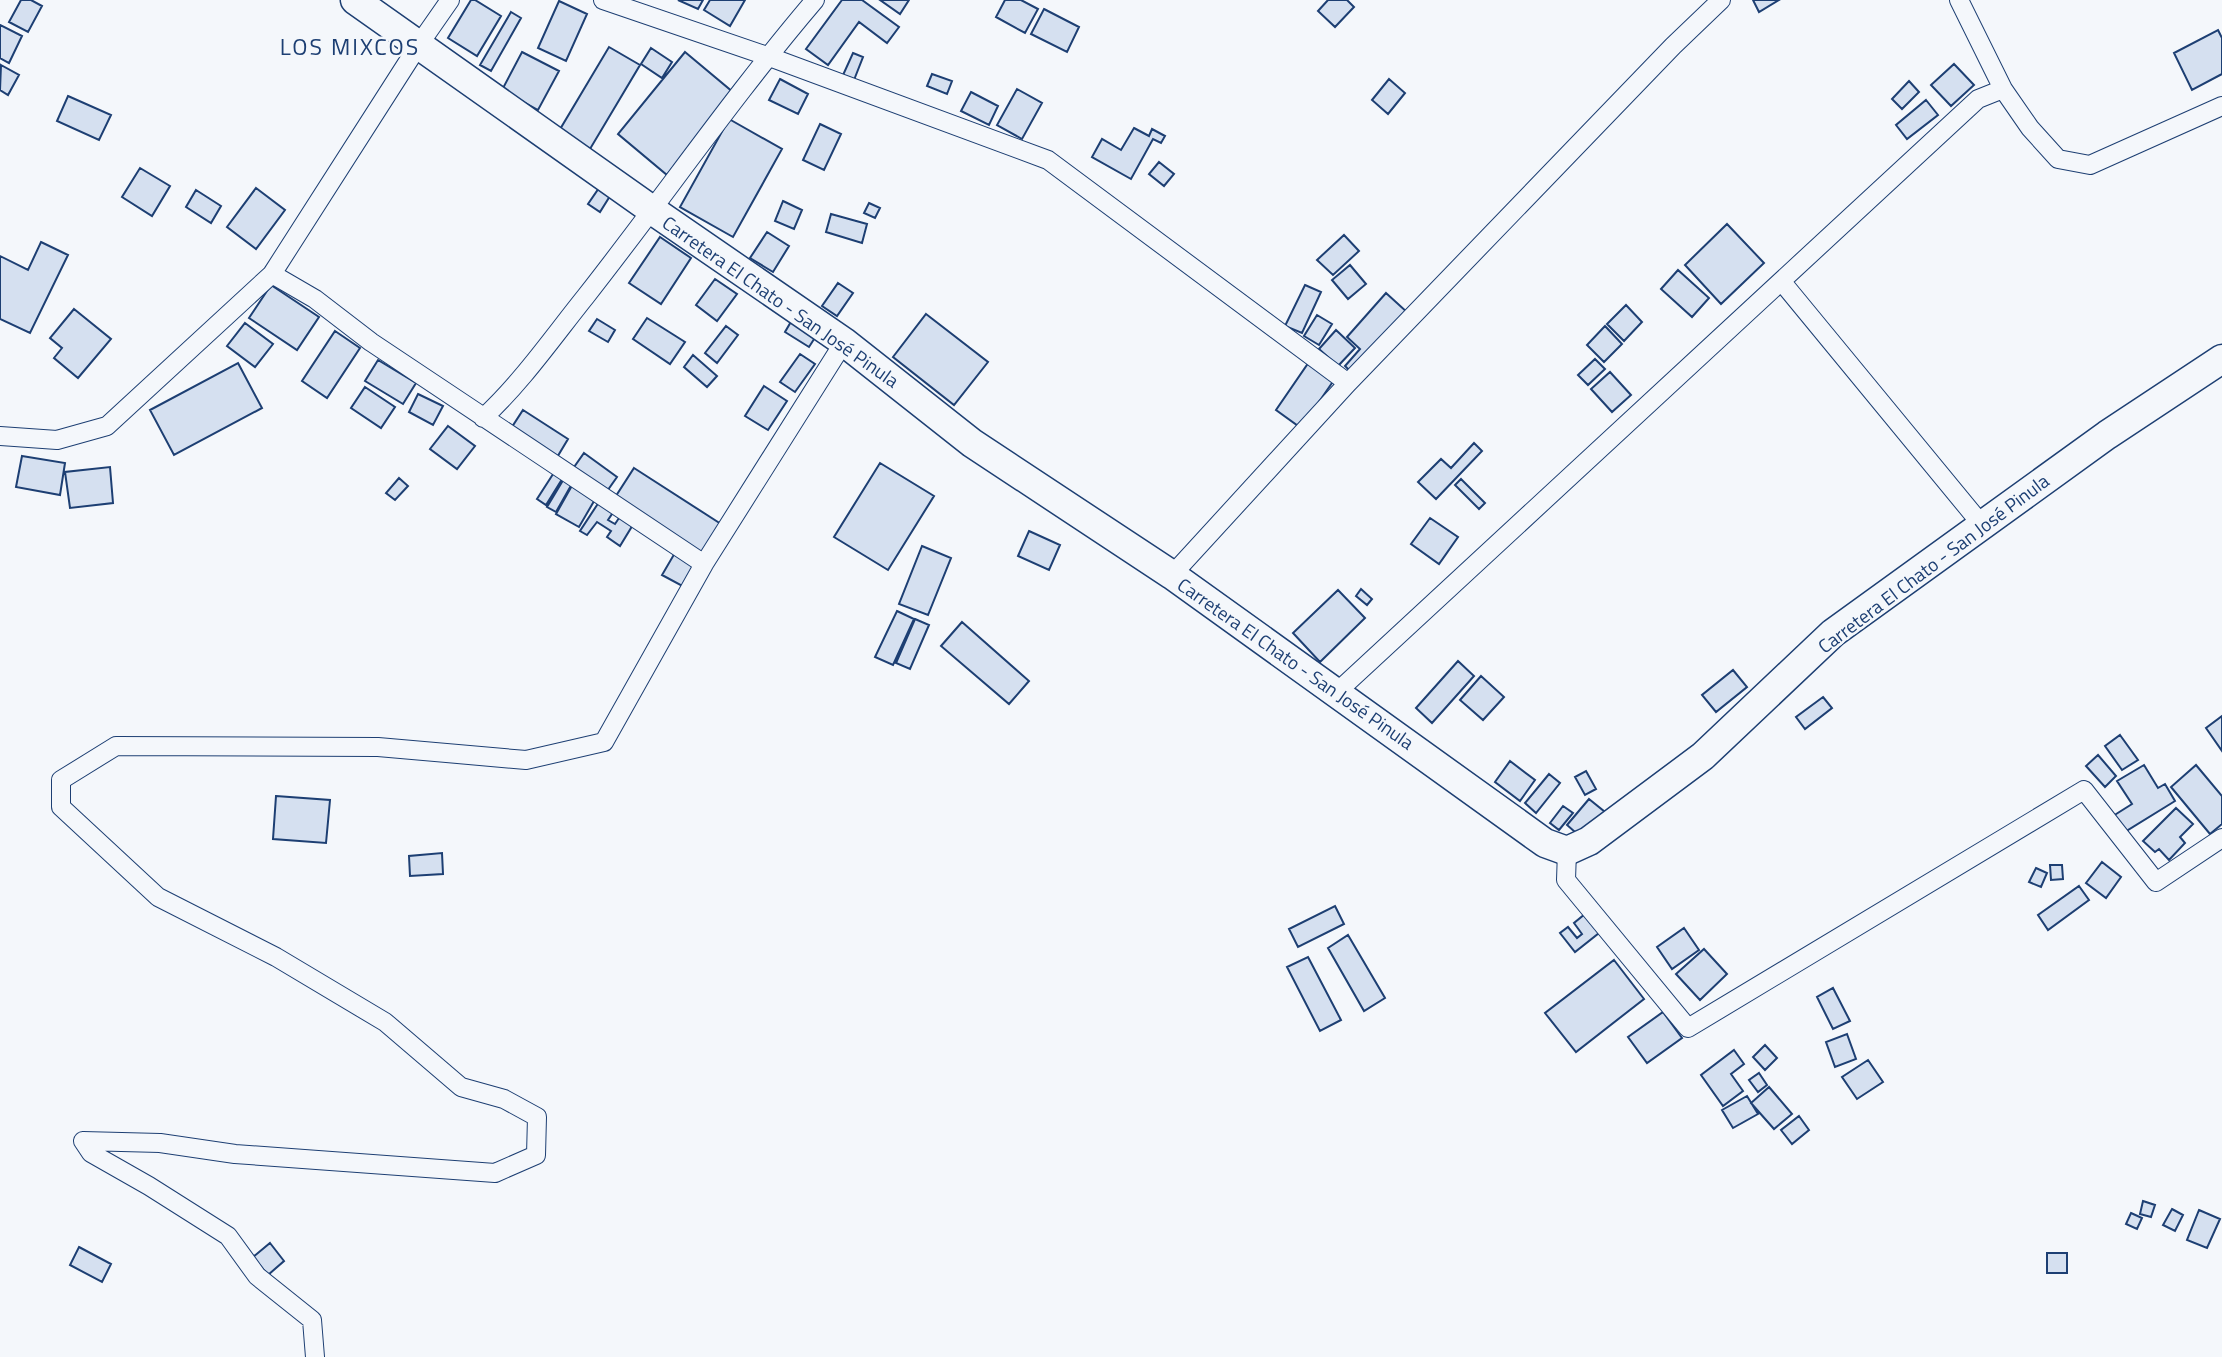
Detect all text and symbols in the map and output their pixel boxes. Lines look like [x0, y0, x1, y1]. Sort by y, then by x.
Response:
district label: LOS MIXCOS [280, 29, 420, 64]
street label: Carretera El Chato - San José Pinula [657, 208, 906, 394]
street label: Carretera El Chato - San José Pinula [1811, 466, 2055, 660]
street label: Carretera El Chato - San José Pinula [1172, 570, 1421, 756]

